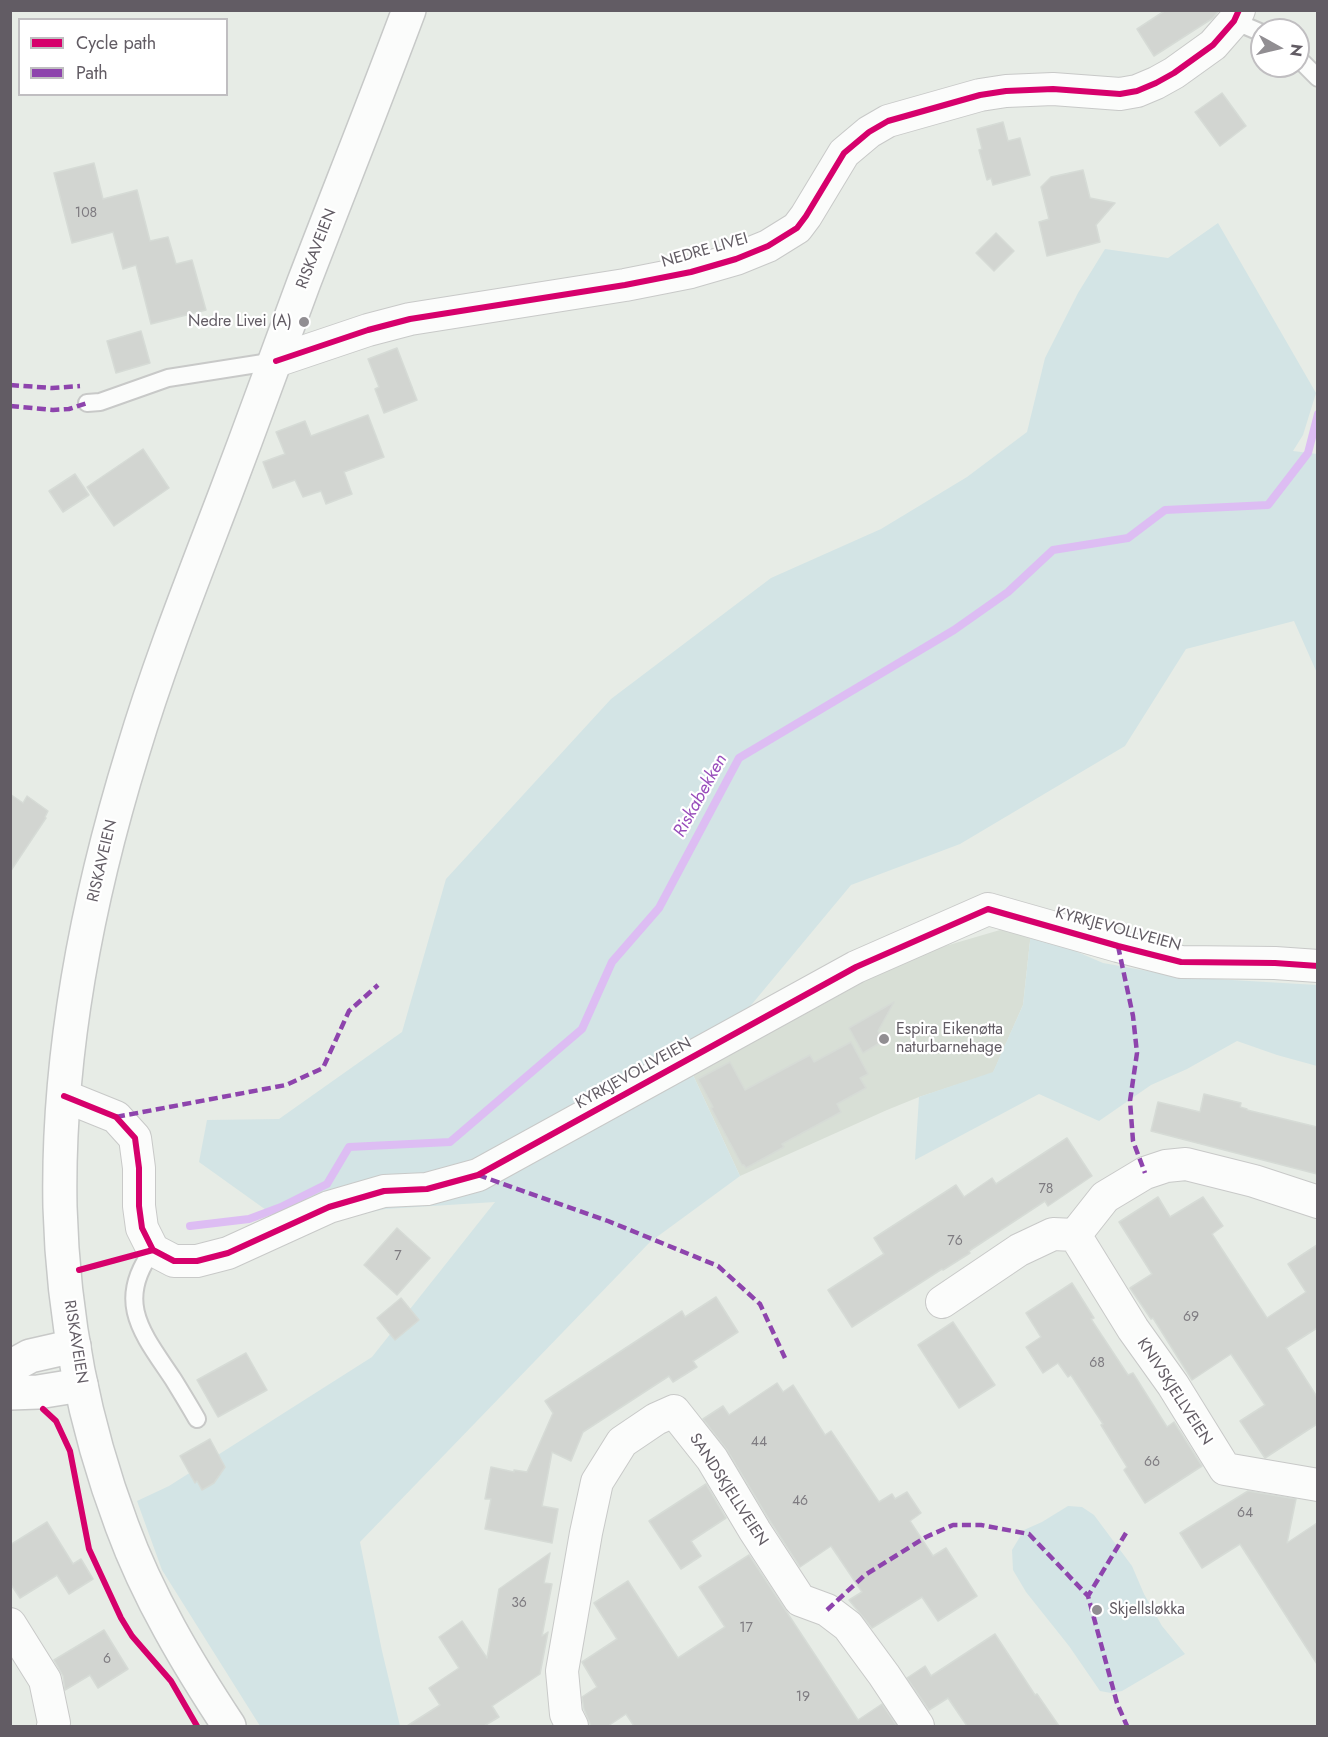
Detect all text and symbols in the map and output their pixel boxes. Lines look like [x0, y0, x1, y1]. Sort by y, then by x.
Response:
legend [18, 18, 228, 96]
north arrow [1250, 18, 1310, 78]
text: Cycle path [76, 30, 156, 56]
text: N [1284, 42, 1309, 58]
text: Path [76, 60, 108, 86]
house number: 108 [75, 206, 97, 222]
street label: RISKAVEIEN [293, 206, 341, 292]
street label: NEDRE LIVEI [660, 230, 750, 272]
place label: Nedre Livei (A) [188, 312, 292, 332]
marker: Nedre Livei (A) [297, 315, 311, 329]
water label: Riskabekken [669, 751, 733, 841]
street label: RISKAVEIEN [84, 818, 122, 904]
street label: KYRKJEVOLLVEIEN [1053, 904, 1183, 956]
place label: Espira Eikenøtta naturbarnehage [896, 1020, 1003, 1058]
marker: Espira Eikenøtta naturbarnehage [877, 1032, 891, 1046]
street label: KYRKJEVOLLVEIEN [573, 1034, 695, 1114]
house number: 78 [1039, 1182, 1053, 1198]
house number: 76 [947, 1234, 963, 1250]
house number: 7 [394, 1249, 402, 1265]
street label: RISKAVEIEN [59, 1299, 91, 1385]
house number: 69 [1183, 1310, 1199, 1326]
street label: KNIVSKJELLVEIEN [1132, 1335, 1216, 1449]
house number: 68 [1089, 1356, 1105, 1372]
street label: SANDSKJELLVEIEN [684, 1430, 772, 1550]
house number: 44 [751, 1435, 767, 1451]
house number: 66 [1144, 1455, 1160, 1471]
house number: 46 [792, 1494, 808, 1510]
house number: 64 [1237, 1506, 1253, 1522]
house number: 36 [511, 1596, 527, 1612]
place label: Skjellsløkka [1109, 1600, 1185, 1620]
marker: Skjellsløkka [1090, 1603, 1104, 1617]
house number: 17 [739, 1621, 753, 1637]
house number: 6 [103, 1652, 111, 1668]
house number: 19 [796, 1690, 810, 1706]

